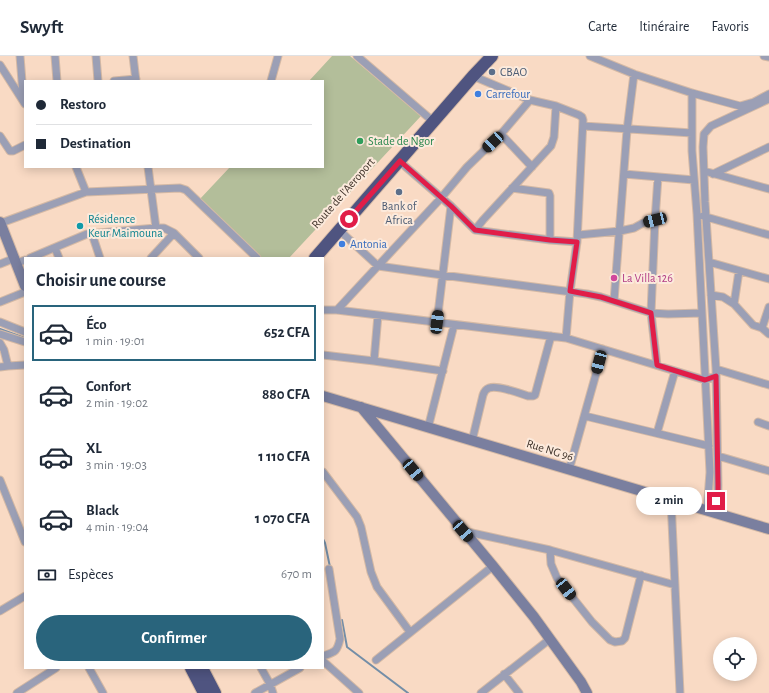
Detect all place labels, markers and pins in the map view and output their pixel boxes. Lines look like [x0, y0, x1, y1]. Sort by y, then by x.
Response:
place label: CBAO [500, 66, 527, 78]
marker: CBAO [487, 67, 497, 77]
place label: Carrefour [486, 88, 530, 100]
marker: Carrefour [473, 89, 483, 99]
place label: Stade de Ngor [368, 135, 434, 147]
marker: Stade de Ngor [355, 136, 365, 146]
marker: Bank of Africa [394, 187, 404, 197]
place label: Bank of Africa [382, 200, 418, 226]
place label: Résidence Keur Maimouna [88, 213, 163, 239]
marker: Résidence Keur Maimouna [75, 221, 85, 231]
place label: Antonia [350, 238, 388, 250]
marker: Antonia [337, 239, 347, 249]
place label: La Villa 126 [622, 272, 673, 284]
marker: La Villa 126 [609, 273, 619, 283]

